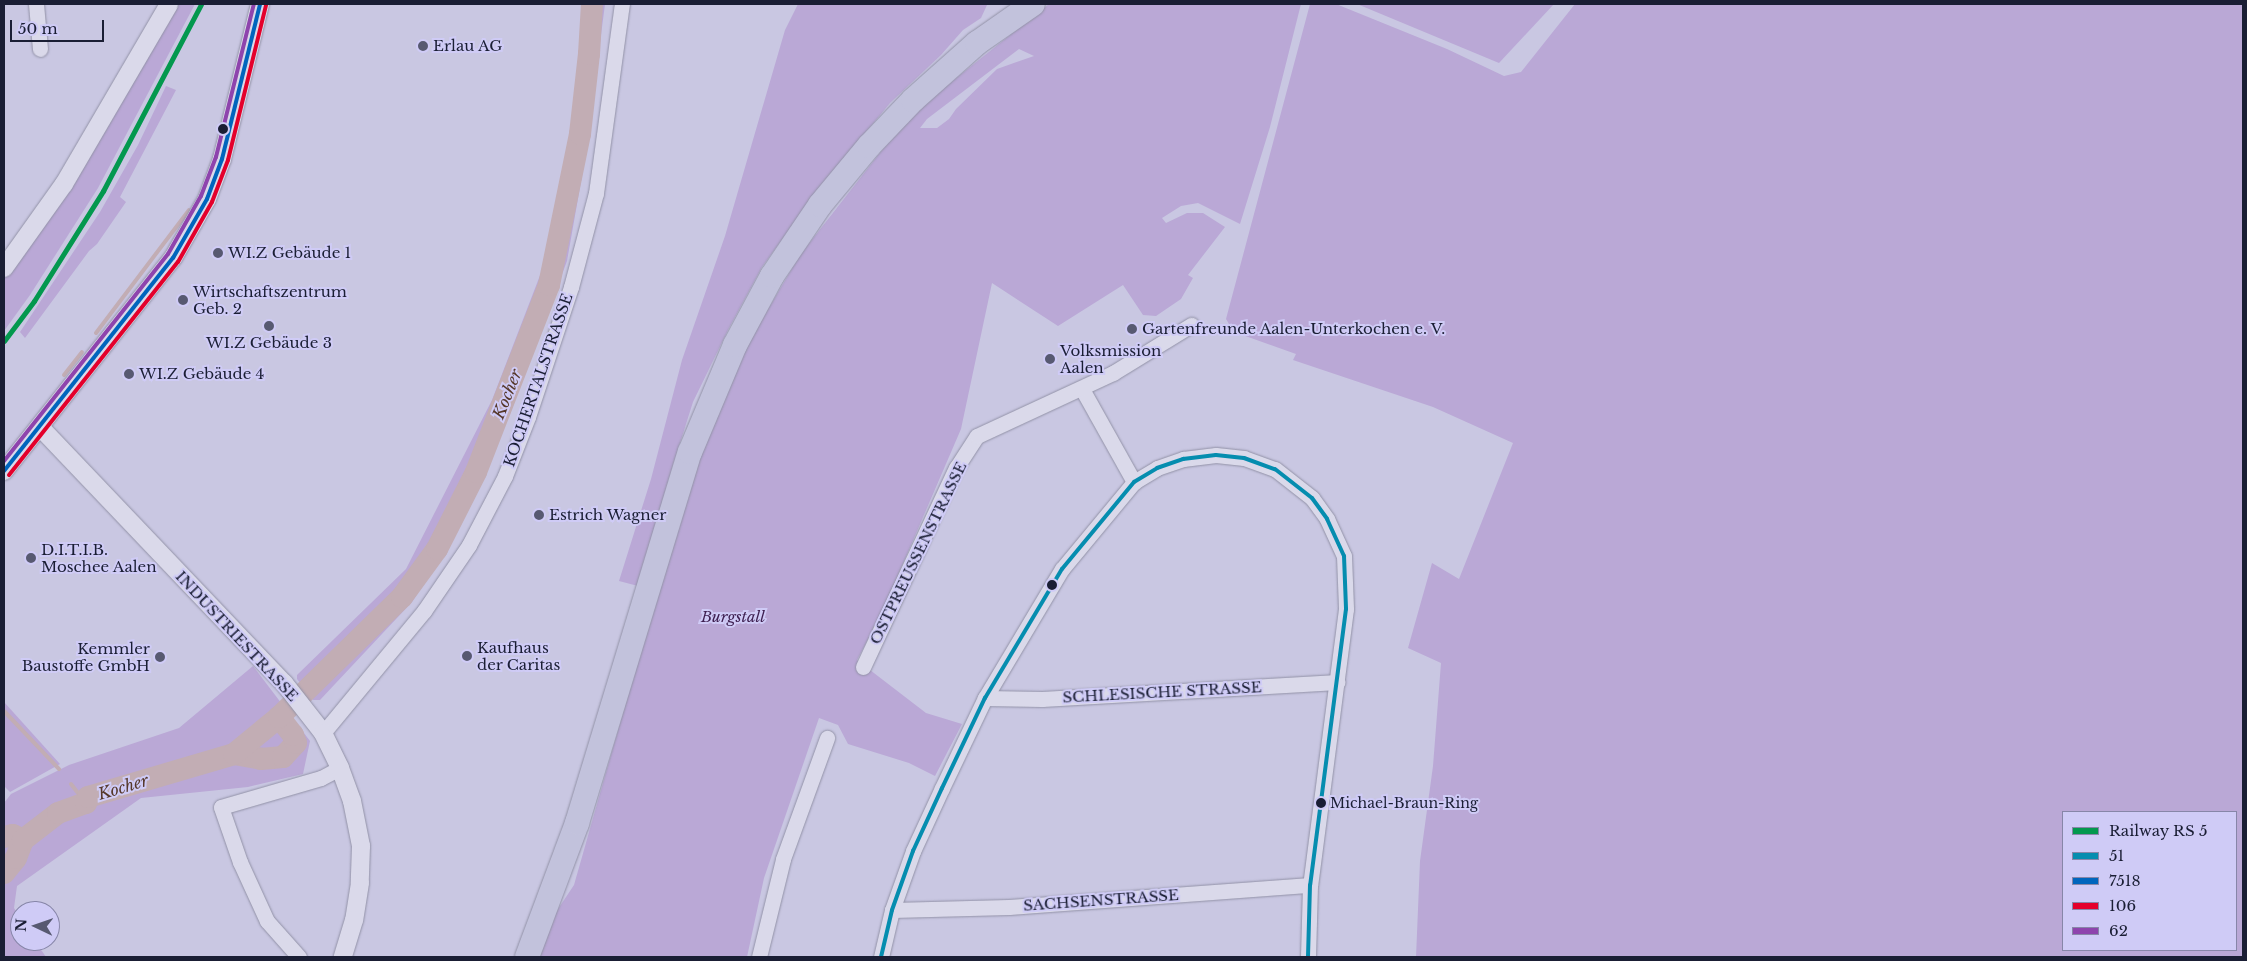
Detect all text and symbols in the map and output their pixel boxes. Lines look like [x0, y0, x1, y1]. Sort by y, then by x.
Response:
scale bar [12, 10, 106, 42]
text: 50 m [18, 19, 58, 38]
place label: Erlau AG [433, 37, 503, 55]
marker: Erlau AG [417, 40, 429, 52]
unlabelled marker [218, 124, 228, 134]
place label: WI.Z Gebäude 1 [228, 244, 351, 262]
marker: WI.Z Gebäude 1 [212, 247, 224, 259]
place label: Wirtschaftszentrum Geb. 2 [193, 282, 347, 317]
street label: KOCHERTALSTRASSE [500, 291, 576, 469]
marker: Wirtschaftszentrum Geb. 2 [177, 294, 189, 306]
marker: WI.Z Gebäude 3 [263, 320, 275, 332]
place label: Gartenfreunde Aalen-Unterkochen e. V. [1142, 320, 1446, 338]
marker: Gartenfreunde Aalen-Unterkochen e. V. [1126, 323, 1138, 335]
place label: WI.Z Gebäude 3 [206, 334, 332, 352]
place label: Volksmission Aalen [1060, 341, 1161, 376]
marker: Volksmission Aalen [1044, 353, 1056, 365]
place label: WI.Z Gebäude 4 [139, 365, 264, 383]
water label: Kocher [488, 366, 526, 422]
marker: WI.Z Gebäude 4 [123, 368, 135, 380]
street label: OSTPREUSSENSTRASSE [866, 459, 970, 647]
place label: Estrich Wagner [549, 506, 667, 524]
marker: Estrich Wagner [533, 509, 545, 521]
place label: D.I.T.I.B. Moschee Aalen [41, 540, 157, 575]
marker: D.I.T.I.B. Moschee Aalen [25, 552, 37, 564]
street label: INDUSTRIESTRASSE [172, 567, 302, 705]
unlabelled marker [1047, 580, 1057, 590]
park label: Burgstall [701, 608, 765, 626]
place label: Kaufhaus der Caritas [477, 638, 561, 673]
place label: Kemmler Baustoffe GmbH [22, 639, 150, 674]
marker: Kaufhaus der Caritas [461, 650, 473, 662]
marker: Kemmler Baustoffe GmbH [154, 651, 166, 663]
street label: SCHLESISCHE STRASSE [1062, 678, 1262, 706]
water label: Kocher [95, 770, 151, 804]
place label: Michael-Braun-Ring [1330, 795, 1478, 811]
marker: Michael-Braun-Ring [1316, 798, 1326, 808]
legend [2062, 811, 2237, 951]
text: Railway RS 5 [2109, 821, 2207, 840]
text: 51 [2109, 846, 2124, 865]
text: 7518 [2109, 871, 2141, 890]
street label: SACHSENSTRASSE [1023, 886, 1179, 914]
text: 106 [2109, 896, 2136, 915]
north arrow [10, 901, 60, 951]
text: N [12, 918, 30, 932]
text: 62 [2109, 921, 2128, 940]

